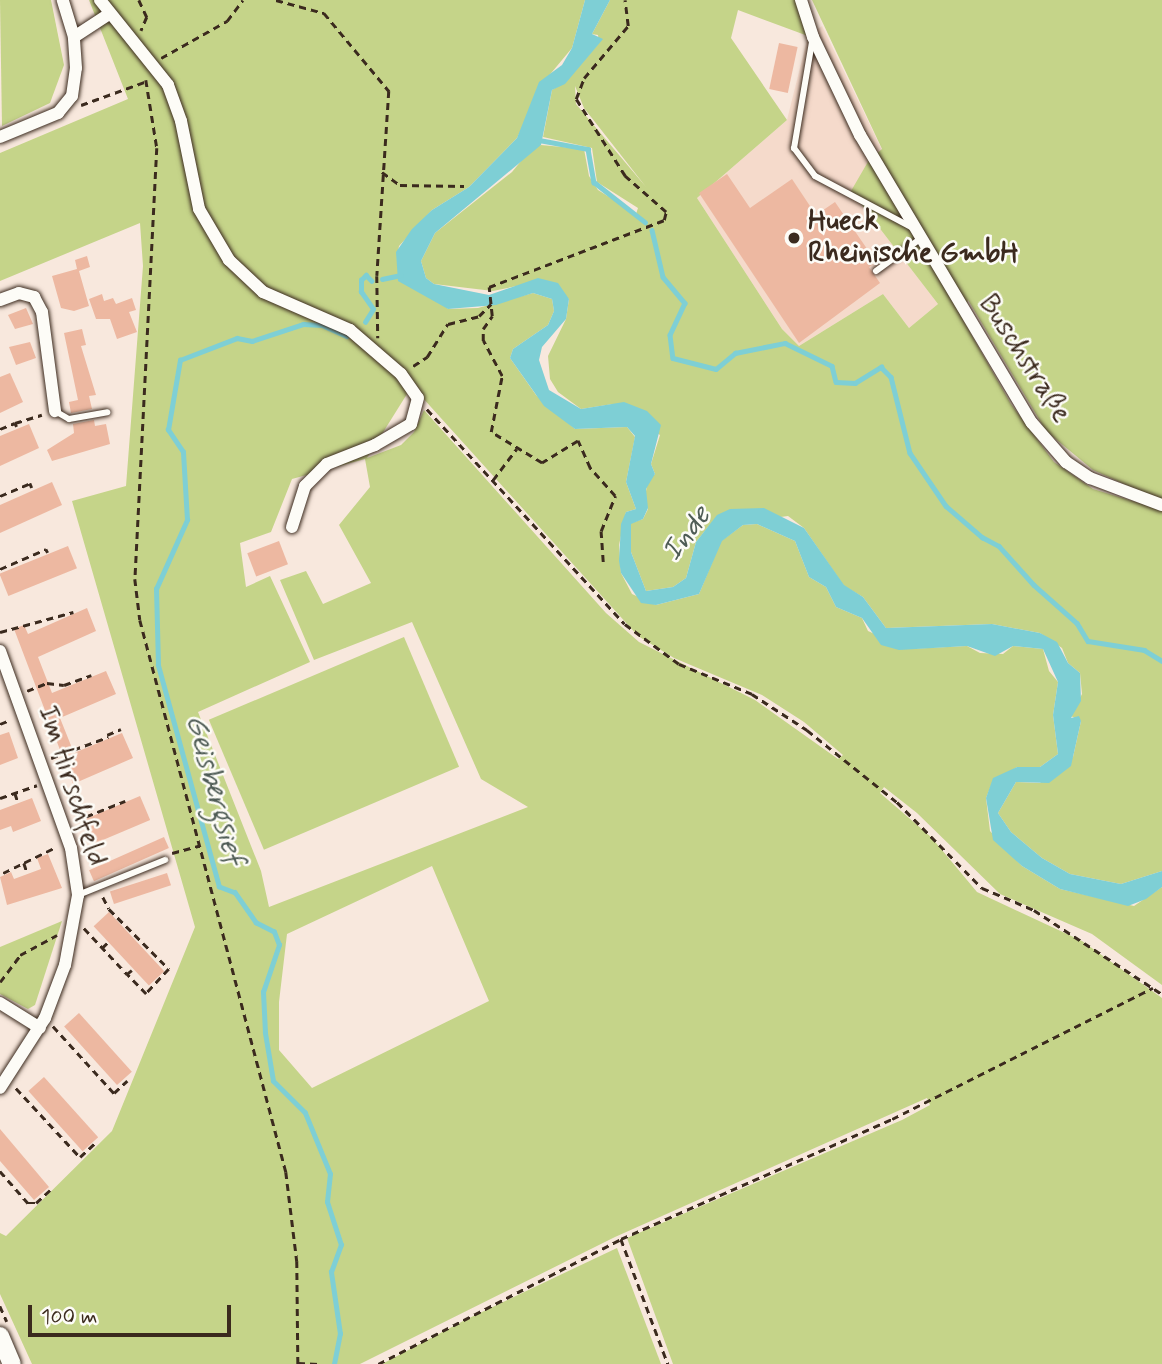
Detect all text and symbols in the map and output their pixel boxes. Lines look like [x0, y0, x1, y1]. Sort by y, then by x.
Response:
place label: Hueck Rheinische GmbH [808, 205, 1019, 271]
marker: Hueck Rheinische GmbH [786, 230, 802, 246]
street label: Buschstraße [970, 289, 1078, 429]
water label: Inde [655, 499, 719, 569]
street label: Im Hirschfeld [29, 702, 113, 870]
water label: Geisbergsief [177, 711, 251, 869]
scale bar [32, 1290, 234, 1334]
text: 100 m [41, 1303, 97, 1331]

